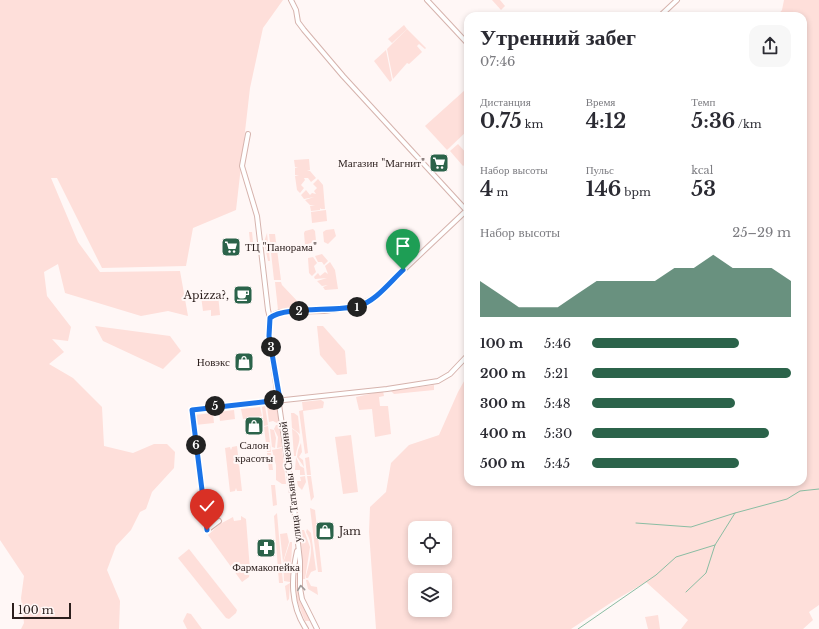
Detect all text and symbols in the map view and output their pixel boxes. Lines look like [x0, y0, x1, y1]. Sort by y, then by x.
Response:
text: Утренний забег [480, 24, 636, 51]
button: share [749, 25, 791, 67]
text: 07:46 [480, 53, 515, 70]
text: Дистанция [480, 95, 531, 109]
text: Время [586, 95, 615, 109]
text: Темп [691, 95, 715, 109]
text: 0.75 [480, 109, 522, 133]
text: 4:12 [586, 109, 626, 133]
text: 5:36 [691, 109, 735, 133]
text: km [522, 117, 543, 131]
text: /km [735, 117, 762, 131]
supermarket icon: Магазин "Магнит" [428, 152, 450, 174]
place label: Магазин "Магнит" [338, 156, 425, 170]
text: Набор высоты [480, 163, 548, 177]
text: Пульс [586, 163, 614, 177]
text: kcal [691, 163, 713, 177]
text: 4 [480, 177, 493, 201]
text: 146 [586, 177, 621, 201]
text: 53 [691, 177, 716, 201]
text: m [493, 185, 508, 199]
text: bpm [621, 185, 651, 199]
text: Набор высоты [480, 224, 560, 241]
text: 25–29 m [732, 224, 791, 241]
pin [386, 229, 420, 270]
icon: arrive [392, 235, 414, 257]
supermarket icon: ТЦ "Панорама" [220, 236, 242, 258]
place label: ТЦ "Панорама" [245, 240, 317, 254]
cafe icon: Apizza?, [232, 284, 254, 306]
place label: Apizza?, [183, 288, 229, 302]
pin: 1 [347, 297, 367, 317]
text: 1 [355, 300, 359, 314]
pin: 2 [289, 301, 309, 321]
text: 2 [295, 304, 303, 318]
text: 100 m [480, 335, 523, 352]
text: 5:46 [544, 335, 571, 352]
pin: 3 [261, 337, 281, 357]
text: 3 [267, 340, 275, 354]
shop icon: Новэкс [233, 351, 255, 373]
place label: Новэкс [197, 355, 230, 369]
text: 200 m [480, 365, 526, 382]
text: 5:21 [544, 365, 569, 382]
pin: 4 [264, 390, 284, 410]
text: 4 [270, 393, 278, 407]
text: 300 m [480, 395, 526, 412]
text: 5:48 [544, 395, 571, 412]
pin: 5 [205, 396, 225, 416]
text: 5 [212, 399, 218, 413]
shop icon: Салон красоты [243, 415, 265, 437]
street label: улица Татьяны Снежиной [276, 421, 304, 543]
text: 400 m [480, 425, 526, 442]
text: 5:30 [544, 425, 572, 442]
pin: 6 [186, 435, 206, 455]
text: 6 [192, 438, 200, 452]
place label: Салон красоты [235, 438, 274, 465]
text: 500 m [480, 455, 525, 472]
text: 5:45 [544, 455, 570, 472]
pin [190, 489, 224, 530]
icon: check [196, 495, 218, 517]
shop icon: Jam [314, 520, 336, 542]
map controls [408, 521, 452, 617]
button: locate [408, 521, 452, 565]
place label: Jam [337, 524, 361, 538]
pharmacy icon: Фармакопейка [255, 537, 277, 559]
place label: Фармакопейка [232, 560, 300, 574]
button: layers [408, 573, 452, 617]
one-way arrow [296, 585, 305, 591]
scale bar [12, 601, 71, 620]
text: 100 m [18, 603, 54, 617]

